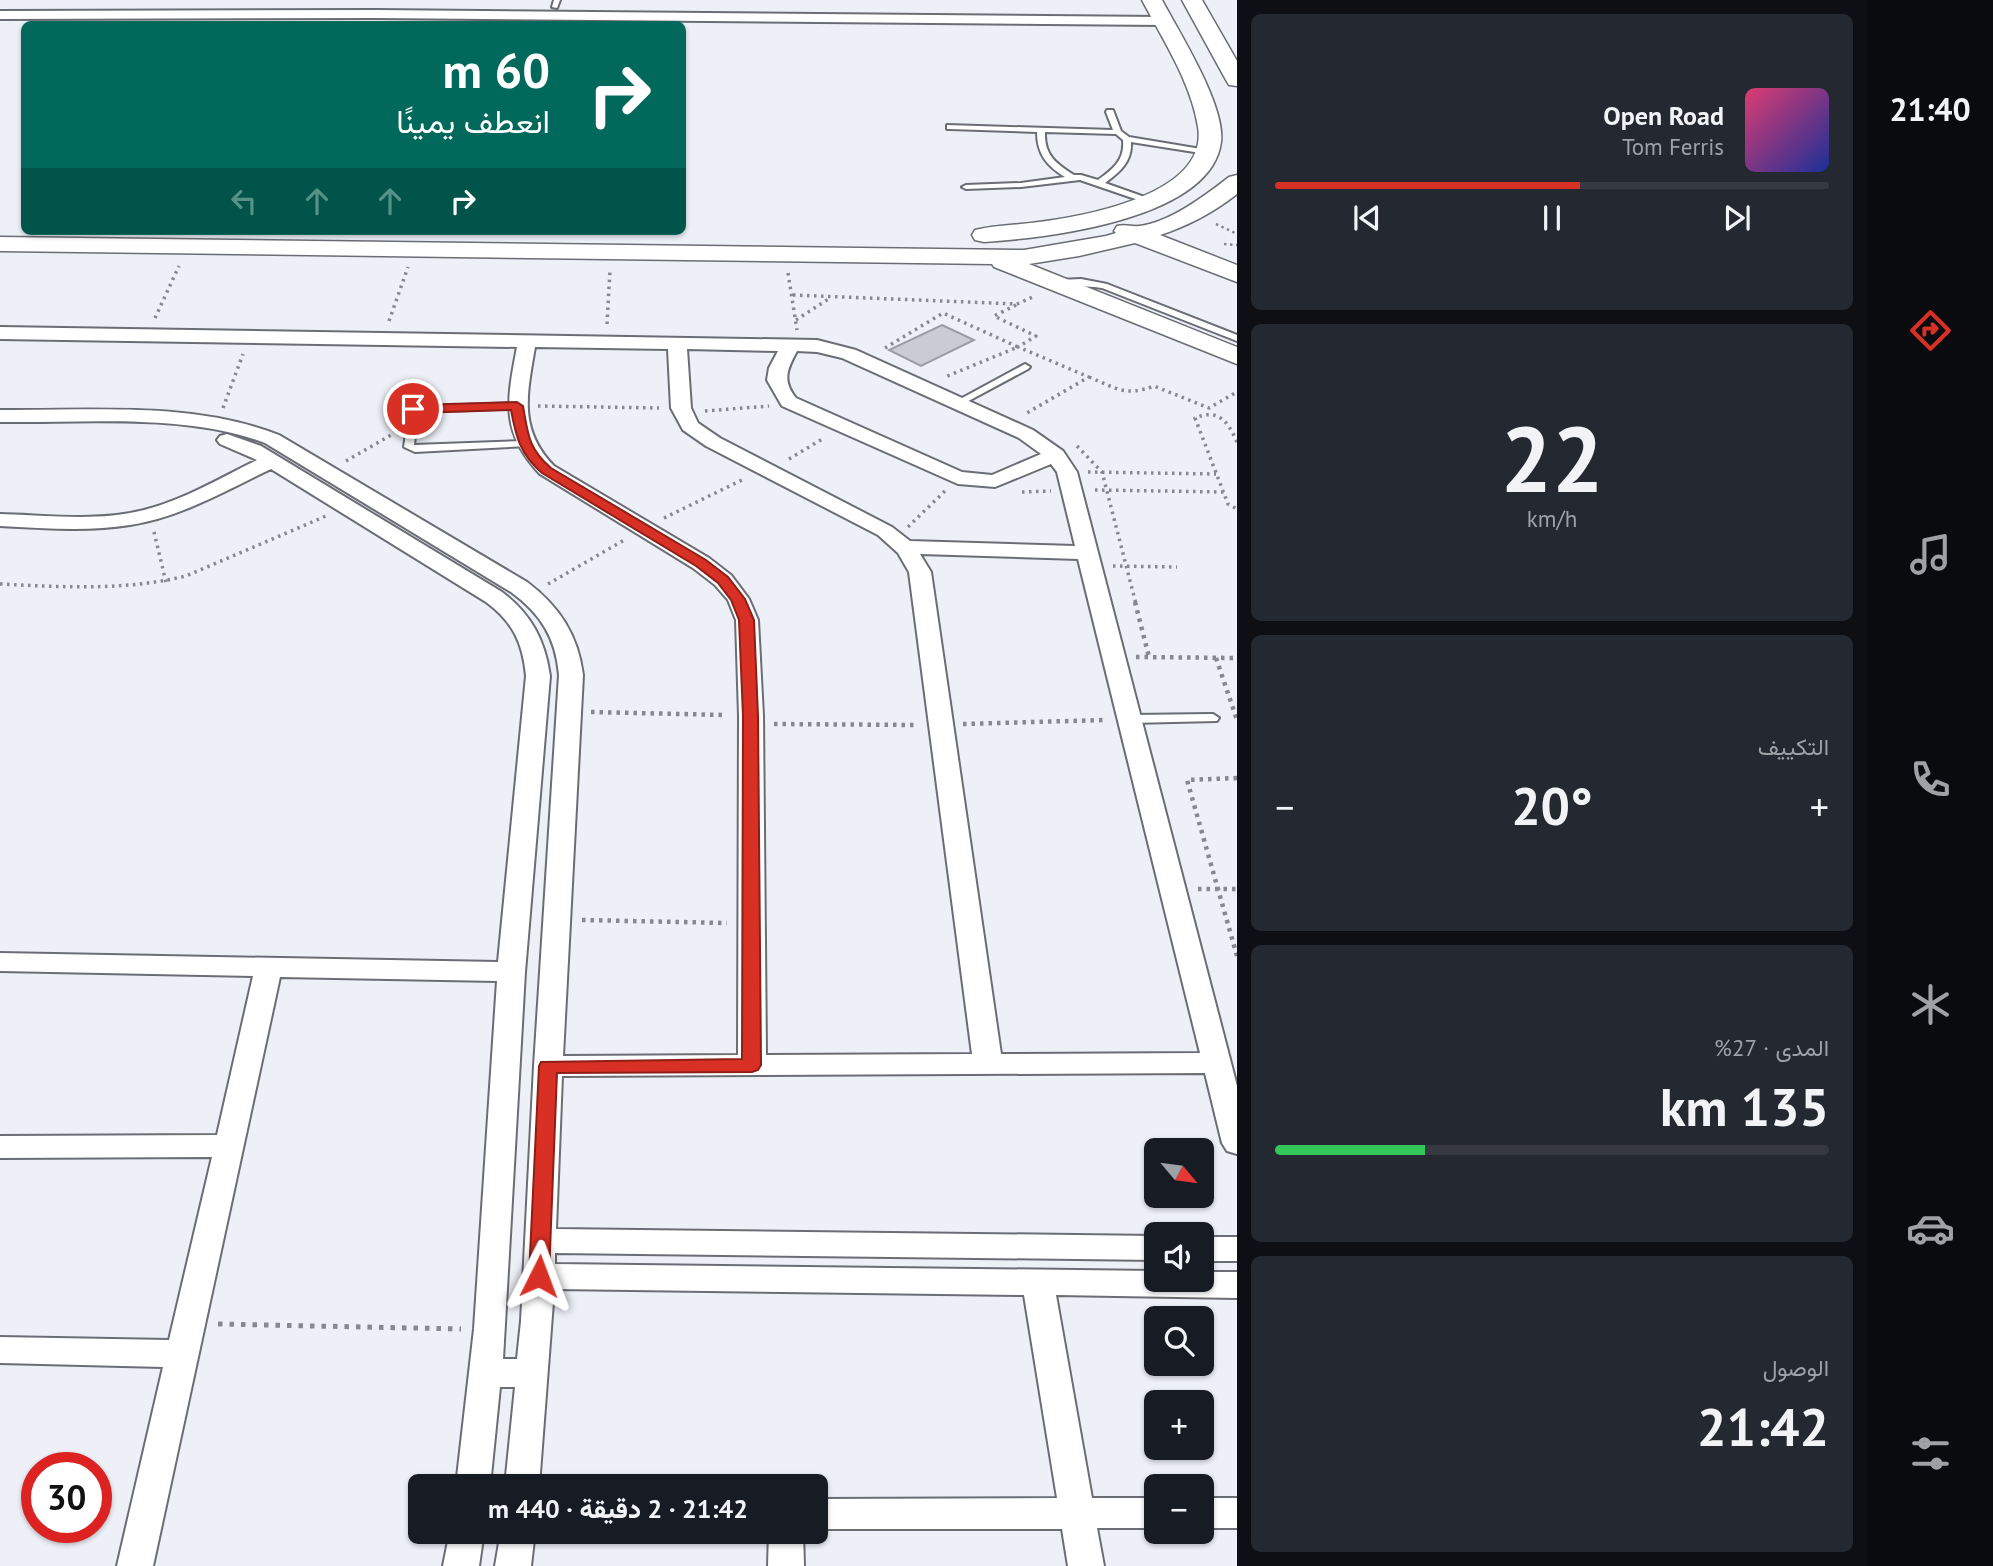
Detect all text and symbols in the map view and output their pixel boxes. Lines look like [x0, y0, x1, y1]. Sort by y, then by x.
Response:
text: 60 m [443, 38, 550, 102]
icon: right [574, 49, 665, 140]
text: 21:40 [1889, 88, 1971, 130]
text: Open Road [1603, 99, 1724, 132]
text: انعطف يمينًا [396, 100, 550, 142]
text: Tom Ferris [1622, 132, 1724, 161]
icon: left [225, 182, 263, 220]
icon: ahead [298, 182, 336, 220]
icon: ahead [371, 182, 409, 220]
icon: right [444, 182, 482, 220]
icon: previous [1348, 199, 1386, 237]
icon: pause [1533, 199, 1571, 237]
icon: next [1718, 199, 1756, 237]
icon: directions [1906, 306, 1955, 355]
pin [383, 379, 443, 439]
icon: arrive [394, 390, 432, 428]
text: 22 [1500, 399, 1604, 517]
text: km/h [1527, 504, 1577, 533]
icon: music [1906, 530, 1955, 579]
text: التكييف [1758, 732, 1829, 761]
icon: phone [1906, 755, 1955, 804]
text: 20° [1511, 772, 1593, 839]
text: − [1275, 782, 1294, 831]
text: + [1810, 782, 1829, 831]
icon: climate [1906, 980, 1955, 1029]
text: المدى · 27% [1714, 1033, 1829, 1062]
text: 135 km [1660, 1073, 1829, 1140]
north arrow [1144, 1138, 1214, 1208]
map controls [1144, 1138, 1214, 1544]
icon: car [1906, 1204, 1955, 1253]
button: sound [1144, 1222, 1214, 1292]
position arrow [502, 1239, 576, 1313]
button: search [1144, 1306, 1214, 1376]
text: الوصول [1763, 1353, 1829, 1382]
button: + [1144, 1390, 1214, 1460]
text: 21:42 [1697, 1393, 1829, 1460]
icon: filters [1906, 1429, 1955, 1478]
speed limit sign: 30 [21, 1452, 112, 1543]
button: − [1144, 1474, 1214, 1544]
text: 21:42 · 2 دقيقة · 440 m [488, 1492, 748, 1525]

